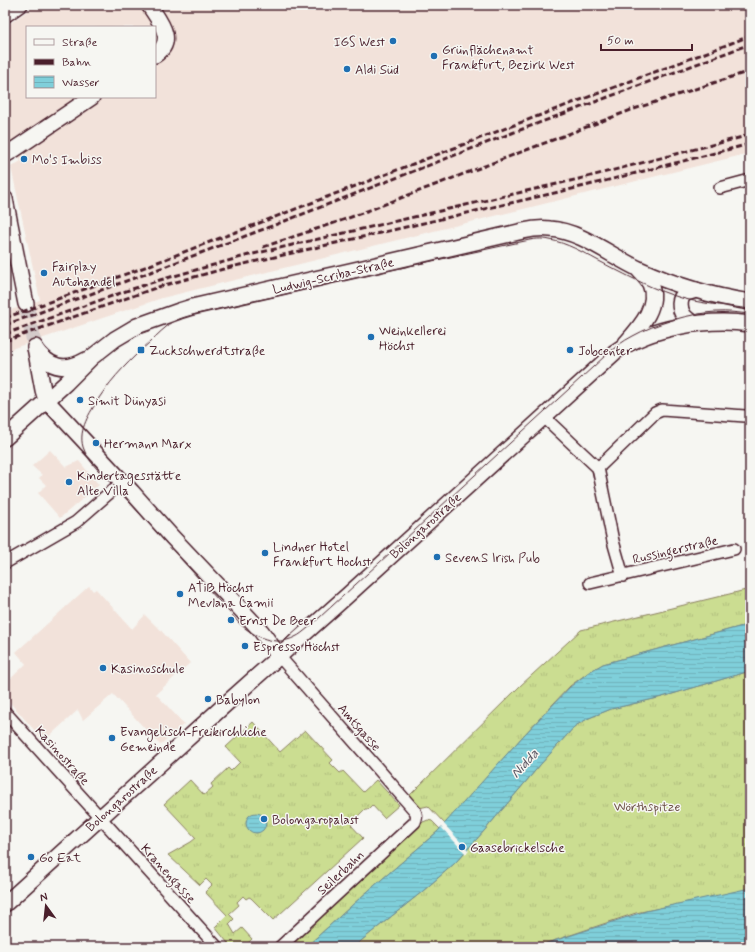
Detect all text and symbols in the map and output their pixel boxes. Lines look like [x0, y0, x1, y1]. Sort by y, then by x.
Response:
legend [26, 26, 156, 98]
scale bar [601, 26, 692, 52]
text: 50 m [607, 33, 634, 49]
place label: IGS West [334, 34, 385, 51]
text: Straße [62, 35, 97, 51]
marker: IGS West [388, 36, 398, 46]
place label: Grünflächenamt Frankfurt, Bezirk West [442, 42, 575, 74]
marker: Grünflächenamt Frankfurt, Bezirk West [429, 51, 439, 61]
text: Bahn [62, 55, 92, 71]
place label: Aldi Süd [355, 62, 399, 79]
marker: Aldi Süd [342, 64, 352, 74]
text: Wasser [62, 75, 100, 91]
place label: Mo's Imbiss [32, 152, 102, 169]
marker: Mo's Imbiss [19, 154, 29, 164]
street label: Ludwig-Scriba-Straße [271, 254, 396, 299]
place label: Fairplay Autohandel [52, 259, 115, 291]
marker: Fairplay Autohandel [39, 268, 49, 278]
place label: Weinkellerei Höchst [379, 323, 446, 355]
marker: Weinkellerei Höchst [366, 332, 376, 342]
place label: Zuckschwerdtstraße [149, 343, 265, 360]
place label: Jobcenter [578, 343, 633, 360]
marker: Zuckschwerdtstraße [136, 345, 146, 355]
marker: Jobcenter [565, 345, 575, 355]
place label: Simit Dünyasi [88, 393, 166, 410]
marker: Simit Dünyasi [75, 395, 85, 405]
place label: Hermann Marx [104, 436, 192, 453]
marker: Hermann Marx [91, 438, 101, 448]
place label: Kindertagesstätte Alte Villa [77, 468, 181, 500]
marker: Kindertagesstätte Alte Villa [64, 477, 74, 487]
street label: Bolongarostraße [387, 489, 465, 563]
street label: Russingerstraße [631, 532, 720, 570]
place label: Lindner Hotel Frankfurt Hochst [273, 539, 371, 571]
marker: Lindner Hotel Frankfurt Hochst [260, 548, 270, 558]
place label: SevenS Irish Pub [445, 550, 540, 567]
marker: SevenS Irish Pub [432, 552, 442, 562]
place label: ATiB Höchst Mevlana Camii [188, 580, 274, 612]
marker: ATiB Höchst Mevlana Camii [175, 589, 185, 599]
place label: Ernst De Beer [239, 613, 317, 630]
marker: Ernst De Beer [226, 615, 236, 625]
place label: Espresso Höchst [253, 639, 340, 656]
marker: Espresso Höchst [240, 641, 250, 651]
place label: Kasinoschule [111, 661, 185, 678]
marker: Kasinoschule [98, 663, 108, 673]
place label: Babylon [216, 692, 260, 709]
marker: Babylon [203, 694, 213, 704]
street label: Amtsgasse [334, 701, 384, 755]
street label: Kasinostraße [31, 723, 93, 789]
place label: Evangelisch-Freikirchliche Gemeinde [120, 724, 267, 756]
marker: Evangelisch-Freikirchliche Gemeinde [107, 733, 117, 743]
water label: Nidda [507, 745, 543, 782]
street label: Bolongarostraße [83, 762, 161, 836]
park label: Wörthspitze [614, 799, 680, 816]
place label: Bolongaropalast [272, 812, 359, 829]
marker: Bolongaropalast [259, 814, 269, 824]
street label: Kranengasse [135, 840, 199, 909]
place label: Gaasebrickelsche [470, 840, 565, 857]
marker: Gaasebrickelsche [457, 842, 467, 852]
street label: Seilerbahn [314, 847, 368, 899]
place label: Go Eat [39, 850, 81, 867]
marker: Go Eat [26, 852, 36, 862]
north arrow [26, 886, 66, 926]
text: N [38, 890, 49, 905]

